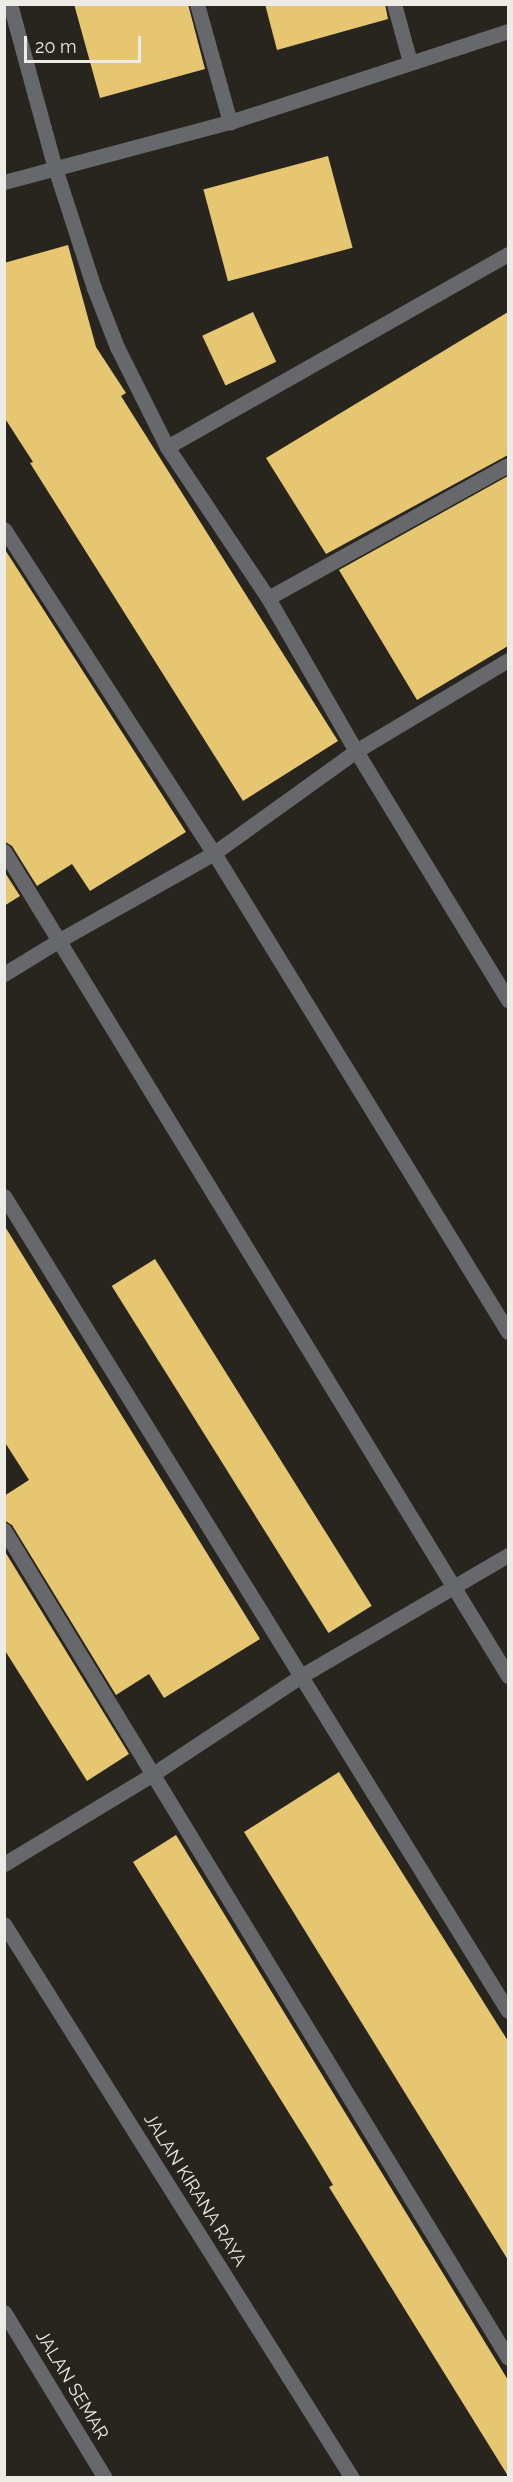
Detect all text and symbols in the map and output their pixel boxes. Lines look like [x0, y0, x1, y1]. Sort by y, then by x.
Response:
scale bar [27, 24, 144, 62]
text: 20 m [35, 36, 77, 57]
street label: JALAN KIRANA RAYA [139, 2109, 251, 2271]
street label: JALAN SEMAR [31, 2327, 113, 2443]

